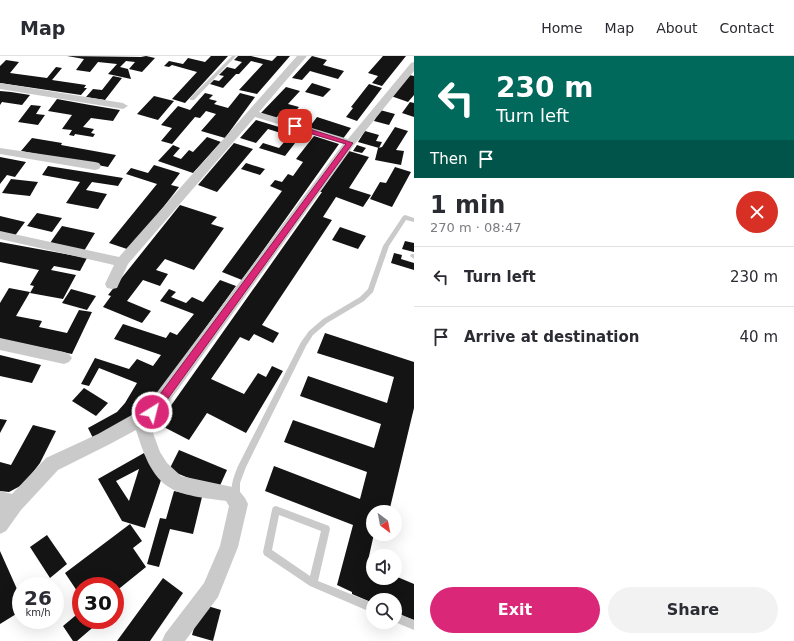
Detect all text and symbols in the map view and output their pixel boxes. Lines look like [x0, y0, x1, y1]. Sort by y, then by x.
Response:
text: Map [20, 17, 65, 39]
text: Home [541, 20, 583, 36]
text: Map [605, 20, 634, 36]
text: About [656, 20, 698, 36]
text: Contact [720, 20, 774, 36]
text: 230 m [496, 71, 593, 104]
icon: left [430, 72, 482, 124]
text: Turn left [496, 105, 569, 126]
pin [278, 109, 312, 143]
icon: arrive [284, 115, 306, 137]
icon: arrive [475, 148, 497, 170]
text: Then [430, 150, 467, 168]
text: 1 min [430, 191, 505, 219]
button: close [736, 191, 778, 233]
text: 270 m · 08:47 [430, 220, 521, 235]
icon: left [430, 266, 452, 288]
text: Turn left [464, 268, 536, 286]
text: 230 m [730, 268, 778, 286]
icon: arrive [430, 326, 452, 348]
text: Arrive at destination [464, 328, 639, 346]
text: 40 m [740, 328, 778, 346]
position arrow [131, 391, 173, 433]
north arrow [366, 505, 402, 541]
map controls [366, 505, 402, 629]
button: sound [366, 549, 402, 585]
speed limit sign: 30 [72, 577, 124, 629]
text: 26 [24, 586, 52, 610]
button: Exit [430, 587, 600, 633]
button: Share [608, 587, 778, 633]
button: search [366, 593, 402, 629]
text: km/h [25, 607, 51, 618]

